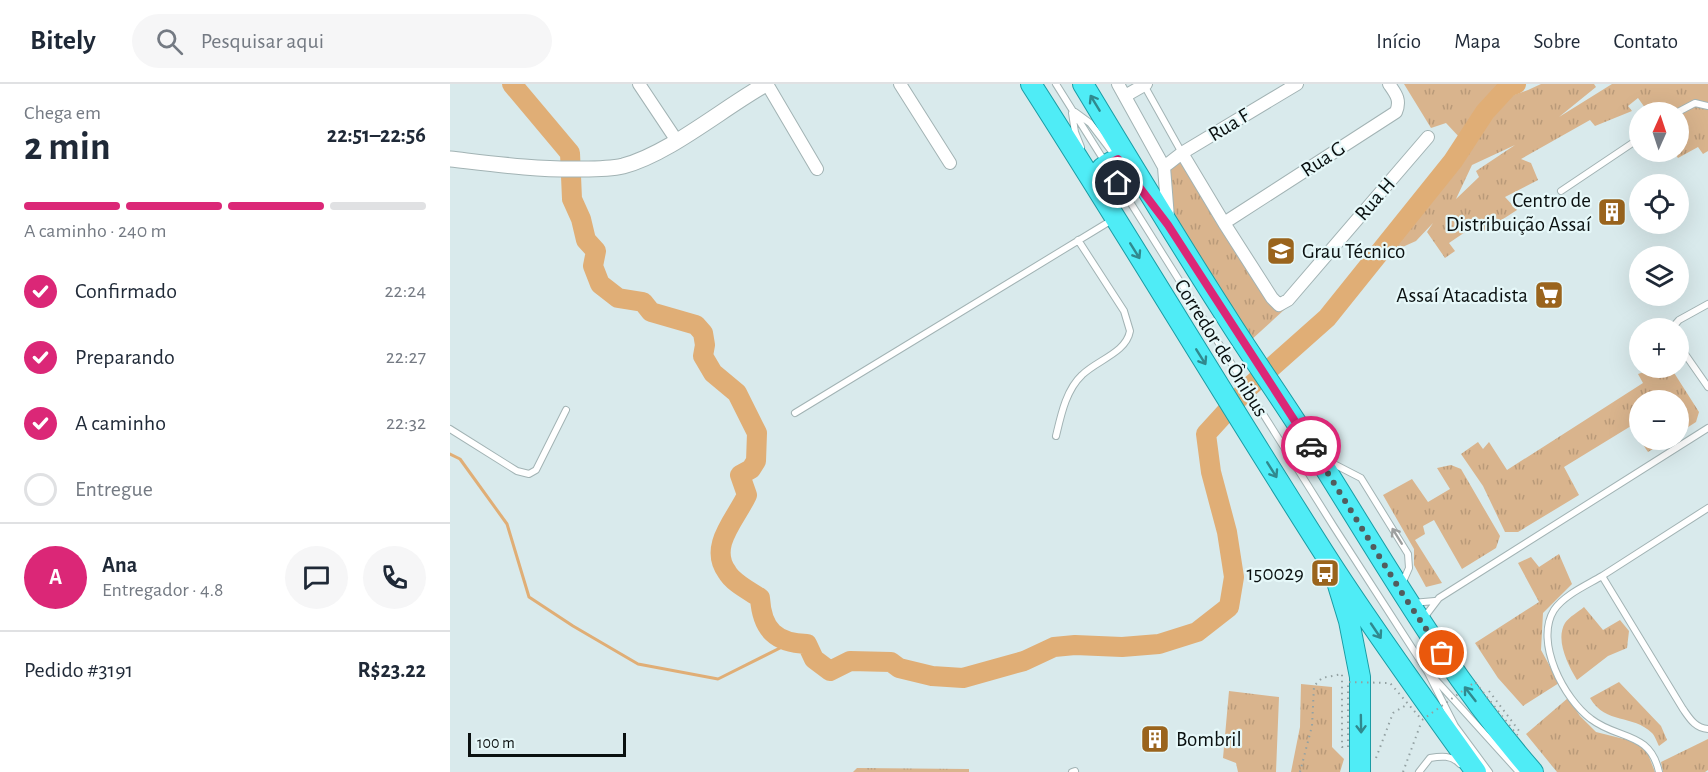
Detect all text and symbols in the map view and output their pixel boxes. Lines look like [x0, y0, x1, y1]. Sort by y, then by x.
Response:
search box [132, 14, 552, 68]
icon: search [153, 25, 186, 58]
text: Bitely [30, 27, 96, 55]
text: Pesquisar aqui [201, 30, 324, 52]
text: Início [1376, 31, 1421, 52]
text: Mapa [1454, 31, 1501, 52]
text: Sobre [1534, 31, 1580, 52]
text: Contato [1613, 31, 1678, 52]
one-way arrow [1088, 95, 1100, 112]
north arrow [1629, 102, 1689, 162]
map controls [1629, 102, 1689, 450]
text: Chega em [24, 103, 101, 123]
street label: Rua F [1205, 104, 1254, 145]
text: 22:51–22:56 [327, 124, 426, 146]
text: 2 min [24, 128, 111, 167]
street label: Rua G [1297, 137, 1349, 181]
pin [1092, 157, 1143, 208]
icon: home [1101, 166, 1134, 199]
street label: Rua H [1351, 173, 1399, 225]
button: locate [1629, 174, 1689, 234]
place label: Centro de Distribuição Assaí [1446, 190, 1592, 235]
building icon: Centro de Distribuição Assaí [1596, 196, 1628, 228]
text: A caminho · 240 m [24, 221, 167, 241]
school or university icon: Grau Técnico [1265, 235, 1297, 267]
place label: Grau Técnico [1302, 241, 1405, 262]
one-way arrow [1128, 242, 1141, 259]
button: layers [1629, 246, 1689, 306]
icon: check [24, 275, 57, 308]
street label: Corredor de Ônibus [1170, 275, 1273, 420]
supermarket icon: Assaí Atacadista [1533, 279, 1565, 311]
text: Confirmado [75, 280, 177, 302]
text: 22:24 [385, 281, 426, 301]
place label: Assaí Atacadista [1396, 285, 1528, 306]
button: + [1629, 318, 1689, 378]
icon: check [24, 341, 57, 374]
text: Preparando [75, 346, 175, 368]
text: 22:27 [386, 347, 426, 367]
one-way arrow [1196, 348, 1208, 365]
button: − [1629, 390, 1689, 450]
icon: check [24, 407, 57, 440]
text: A caminho [75, 412, 166, 434]
text: 22:32 [386, 413, 426, 433]
courier [1281, 416, 1341, 476]
icon: car [1295, 430, 1328, 463]
one-way arrow [1267, 461, 1279, 478]
text: Entregue [75, 478, 153, 500]
one-way arrow [1390, 528, 1402, 545]
button: chat [285, 546, 348, 609]
button: phone [363, 546, 426, 609]
text: Ana [102, 554, 137, 576]
bus stop icon: 150029 [1309, 557, 1341, 589]
place label: 150029 [1246, 563, 1304, 584]
text: A [49, 566, 62, 588]
text: Entregador · 4.8 [102, 580, 224, 600]
one-way arrow [1370, 622, 1382, 638]
pin [1416, 627, 1467, 678]
icon: bag [1425, 636, 1458, 669]
text: Pedido #3191 [24, 659, 133, 681]
text: R$23.22 [358, 659, 426, 681]
one-way arrow [1464, 686, 1477, 702]
one-way arrow [1355, 714, 1367, 734]
building icon: Bombril [1139, 723, 1171, 755]
place label: Bombril [1176, 729, 1242, 750]
scale bar [468, 730, 626, 758]
text: 100 m [477, 735, 515, 751]

